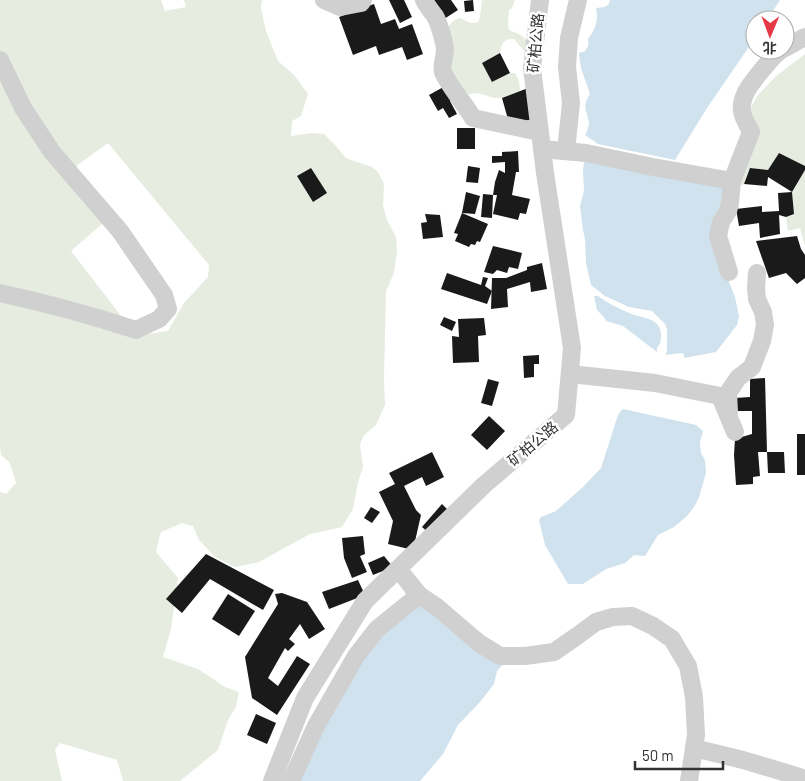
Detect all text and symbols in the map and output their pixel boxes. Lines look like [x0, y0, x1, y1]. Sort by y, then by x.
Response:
north arrow [745, 10, 795, 60]
street label: 矿柏公路 [523, 12, 547, 74]
text: 北 [763, 40, 777, 57]
street label: 矿柏公路 [504, 417, 561, 469]
scale bar [635, 738, 722, 770]
text: 50 m [642, 746, 674, 764]

